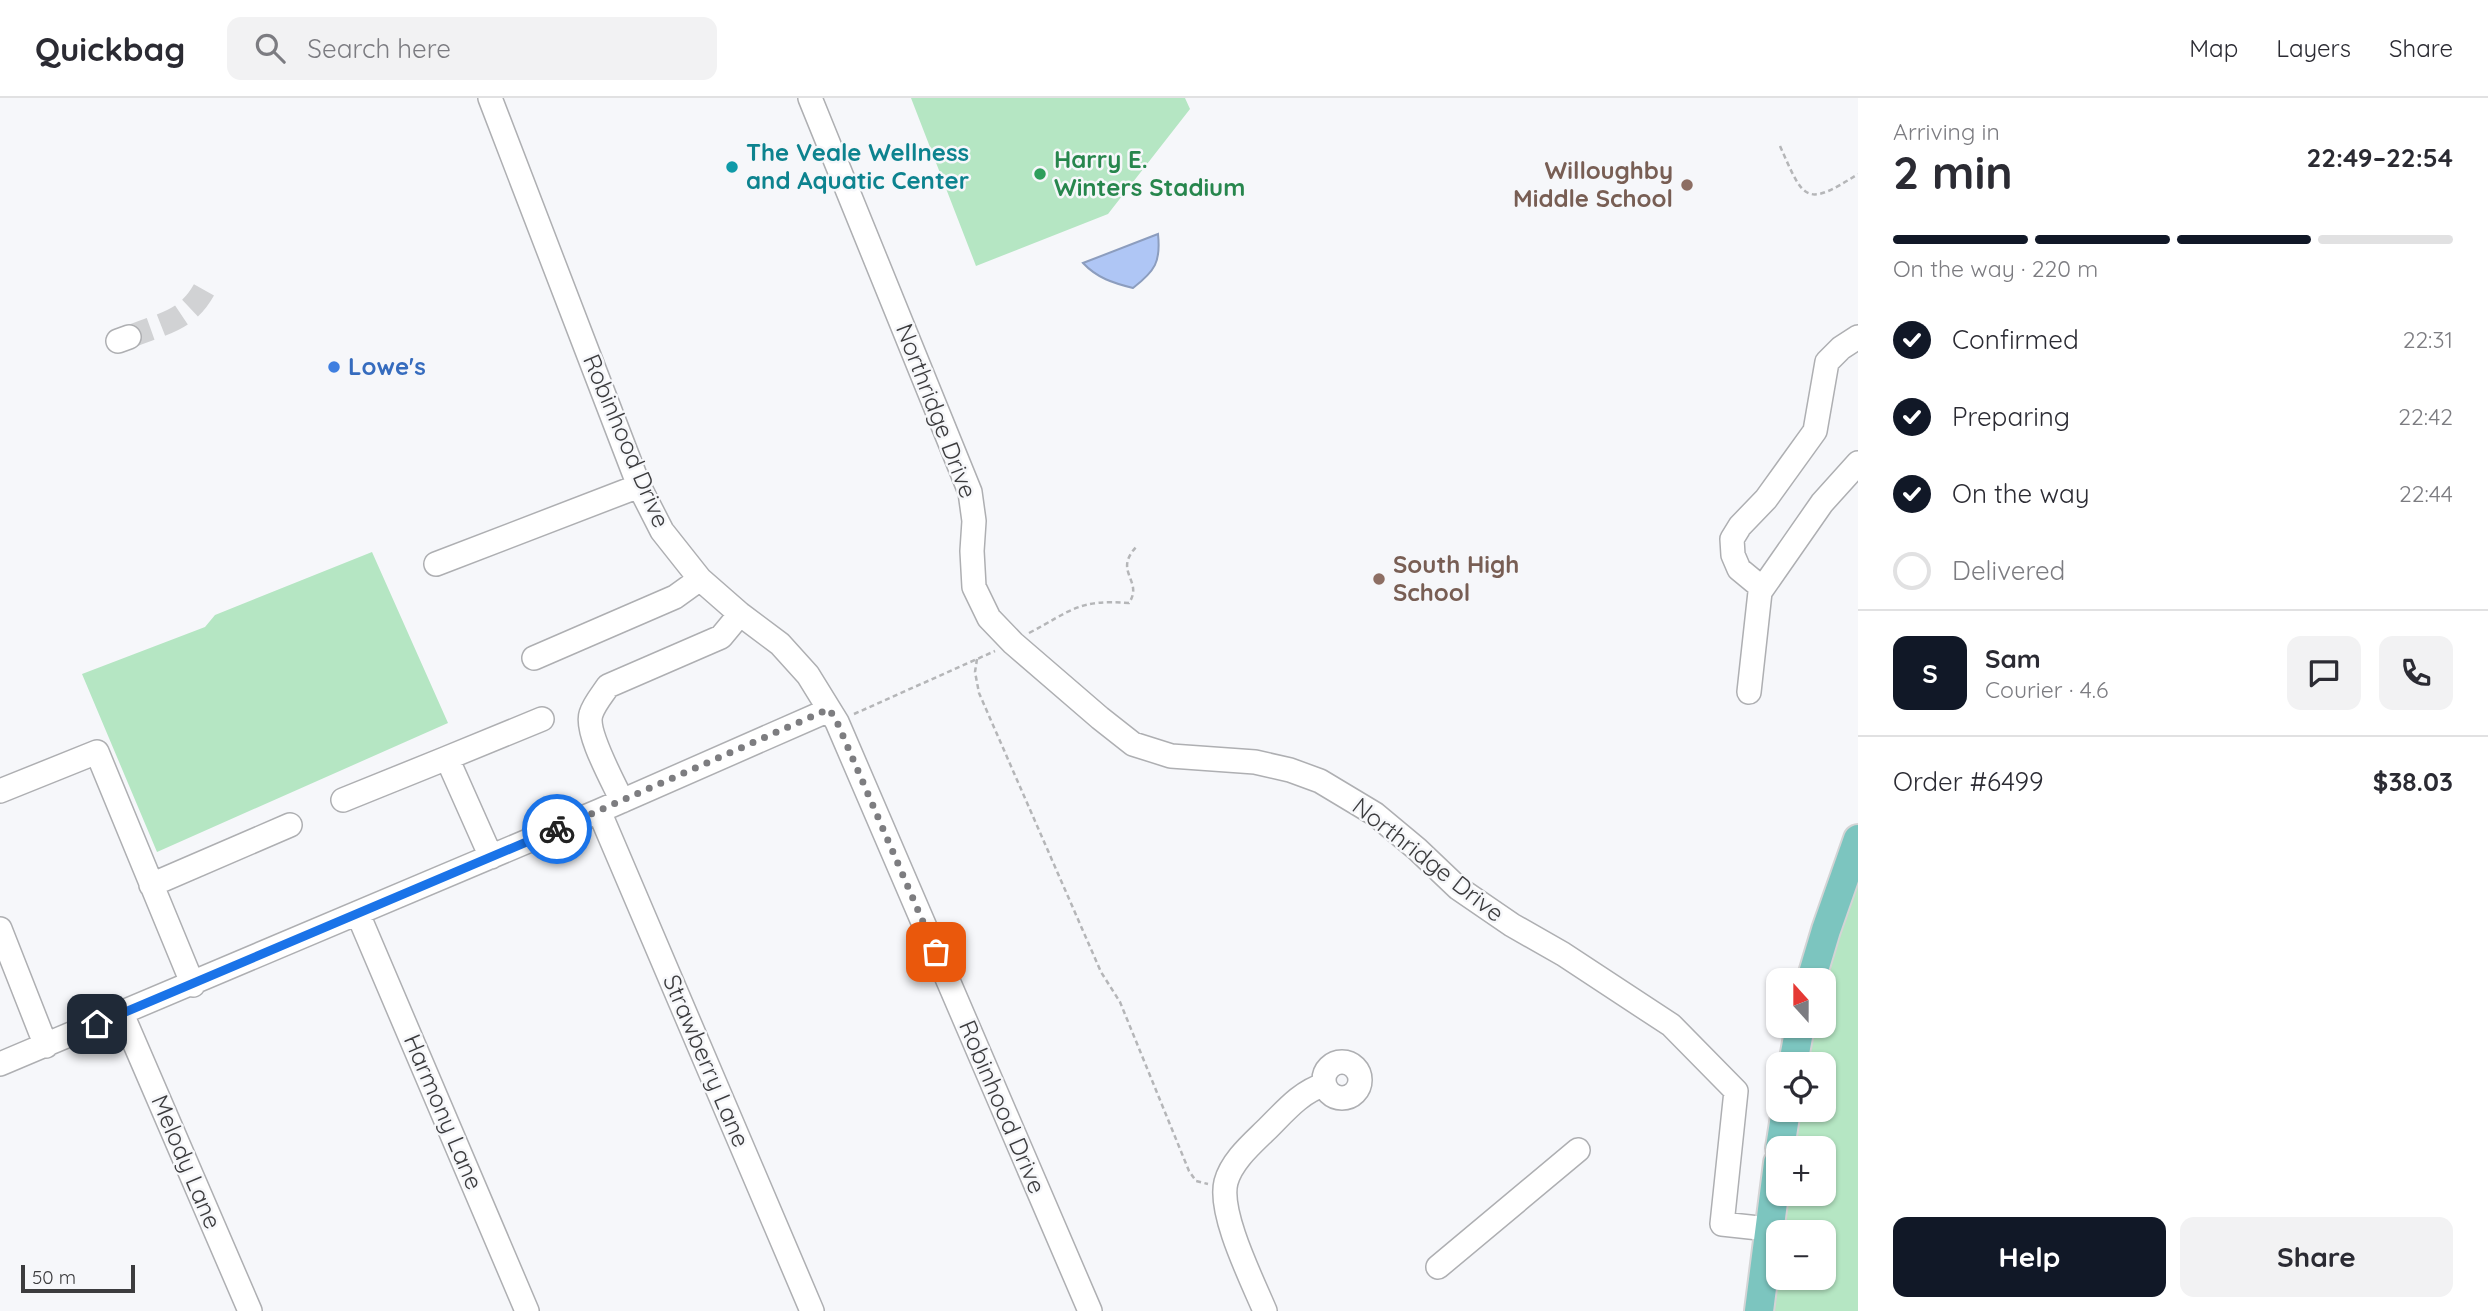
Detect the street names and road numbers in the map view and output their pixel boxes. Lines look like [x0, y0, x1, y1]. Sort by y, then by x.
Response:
street label: Northridge Drive [890, 319, 984, 502]
street label: Robinhood Drive [577, 349, 677, 532]
street label: Northridge Drive [1347, 791, 1510, 928]
street label: Strawberry Lane [657, 970, 757, 1151]
street label: Robinhood Drive [953, 1015, 1053, 1198]
street label: Harmony Lane [398, 1029, 490, 1194]
street label: Melody Lane [145, 1090, 229, 1233]

